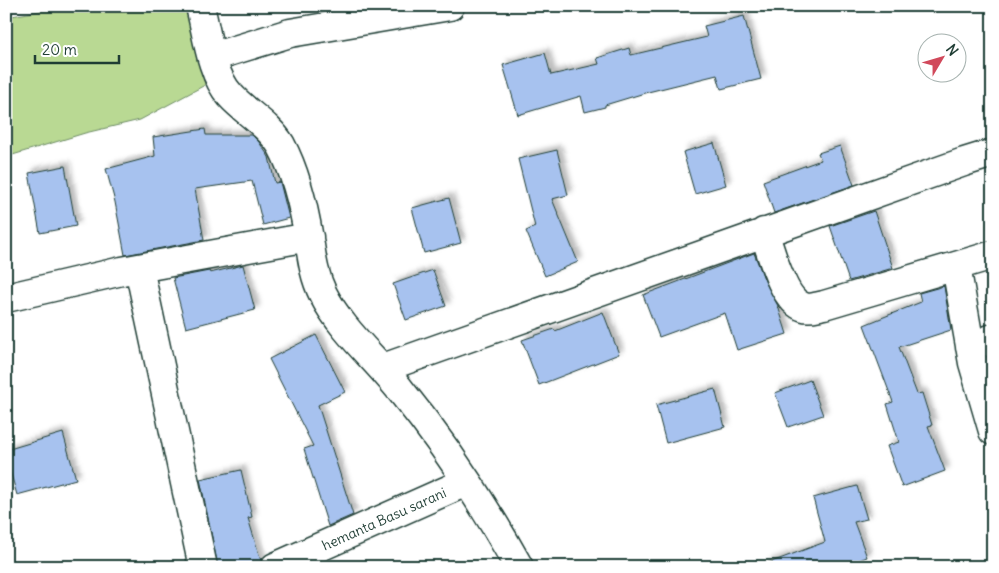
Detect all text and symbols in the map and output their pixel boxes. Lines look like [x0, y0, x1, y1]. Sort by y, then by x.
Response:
scale bar [35, 32, 119, 64]
north arrow [916, 32, 966, 82]
text: 20 m [42, 40, 77, 59]
text: N [942, 41, 962, 59]
street label: hemanta Basu sarani [319, 484, 449, 554]

